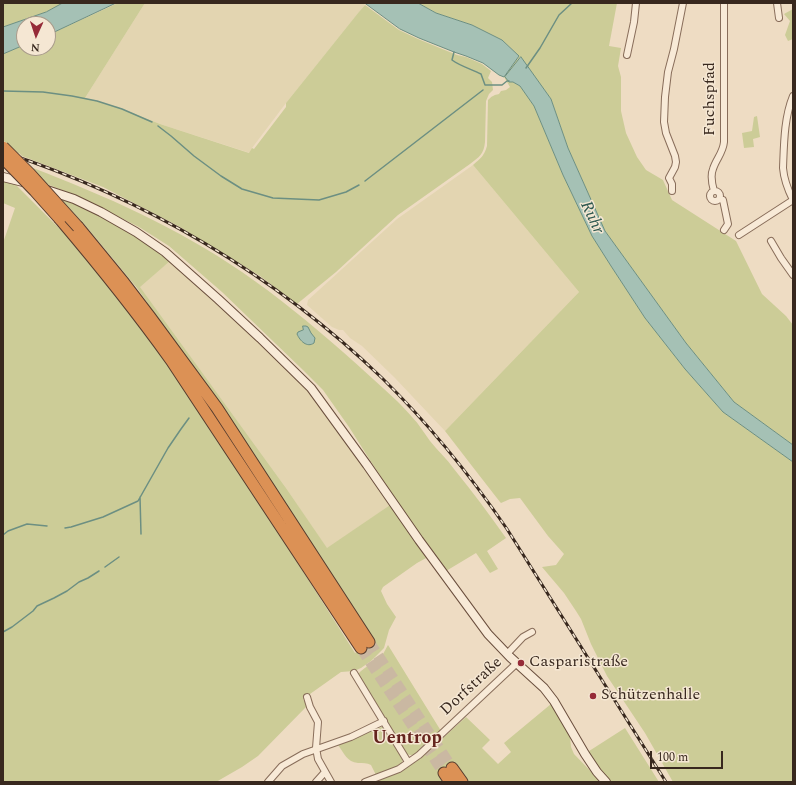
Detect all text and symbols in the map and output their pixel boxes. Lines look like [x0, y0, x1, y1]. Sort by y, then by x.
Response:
north arrow [16, 16, 56, 56]
text: N [30, 39, 40, 56]
street label: Fuchspfad [701, 62, 721, 136]
water label: Ruhr [575, 198, 607, 238]
place label: Casparistraße [529, 653, 628, 673]
street label: Dorfstraße [437, 654, 507, 720]
marker: Casparistraße [516, 658, 526, 668]
place label: Schützenhalle [601, 686, 700, 706]
marker: Schützenhalle [588, 691, 598, 701]
district label: Uentrop [372, 728, 442, 750]
scale bar [652, 743, 725, 769]
text: 100 m [657, 748, 688, 767]

